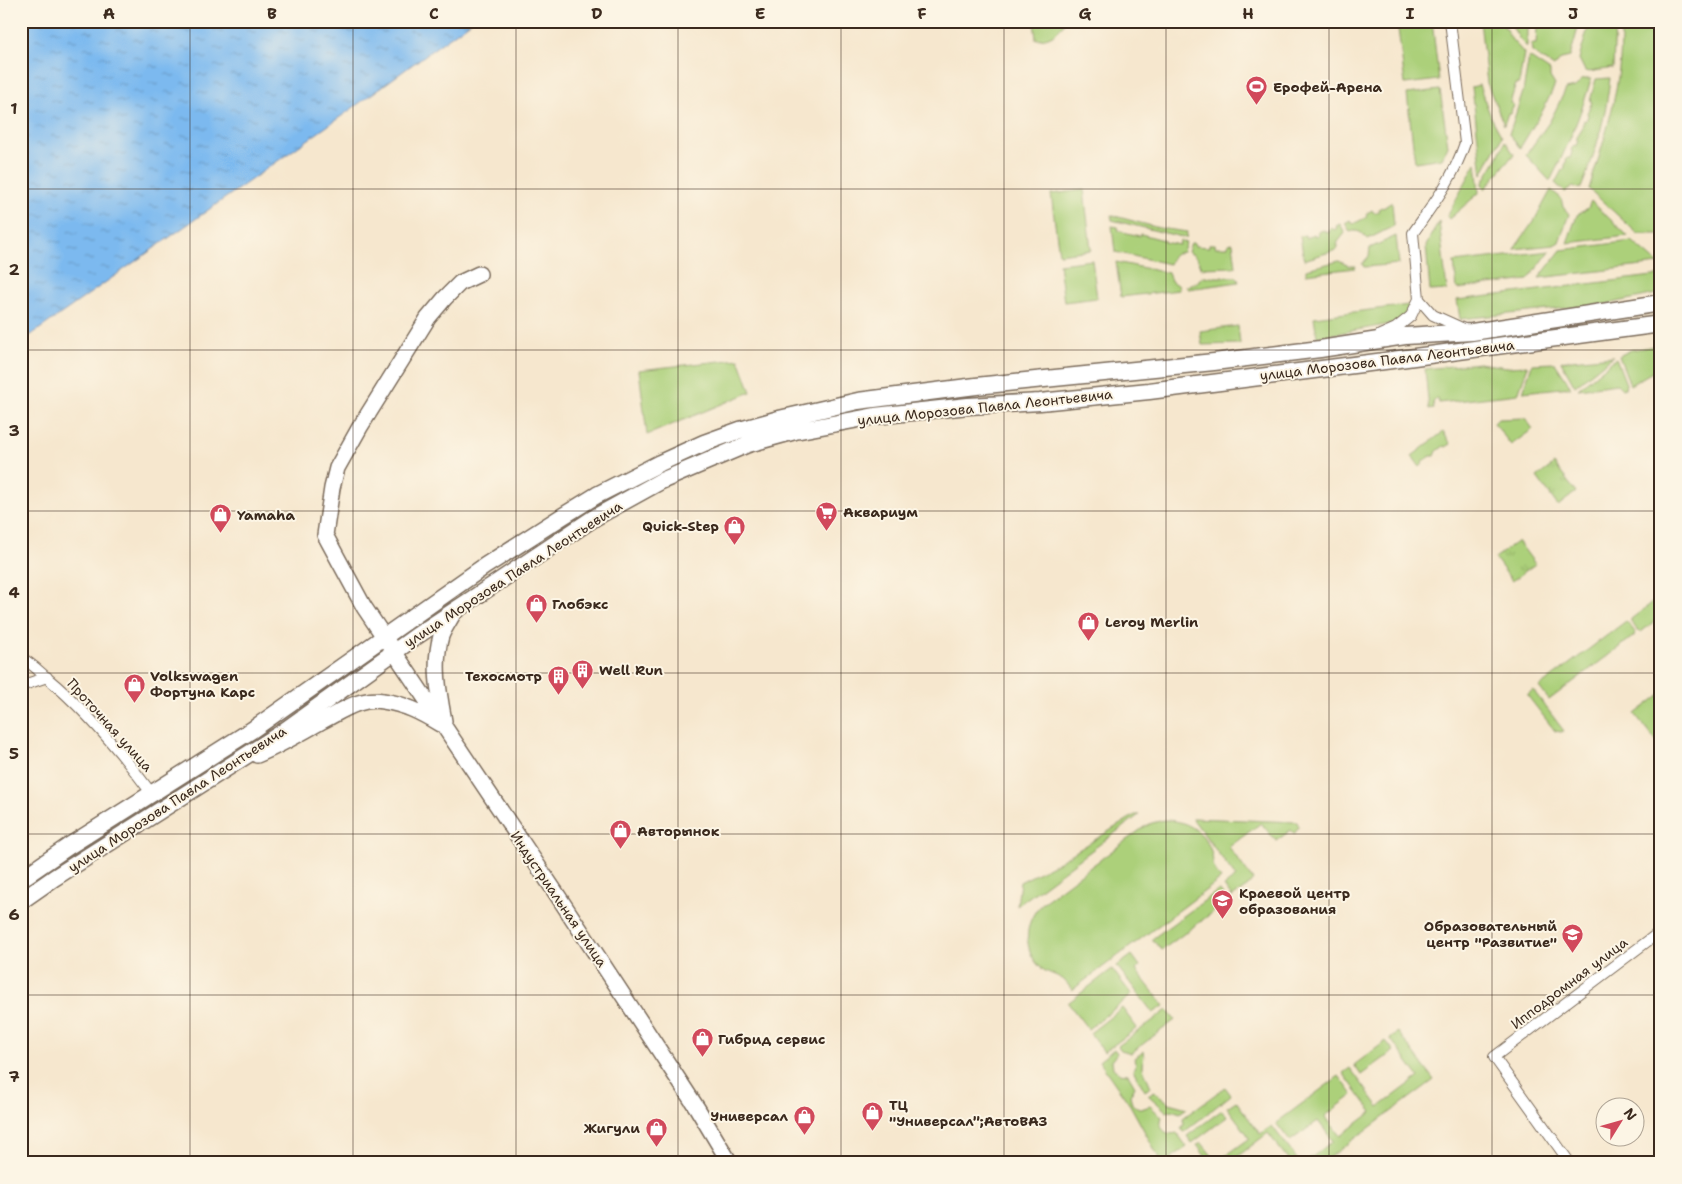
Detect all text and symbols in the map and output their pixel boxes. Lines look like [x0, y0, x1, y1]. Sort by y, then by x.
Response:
text: A [103, 3, 115, 24]
text: B [267, 3, 277, 24]
text: C [429, 3, 439, 24]
text: D [591, 3, 603, 24]
text: E [755, 3, 765, 24]
text: F [917, 3, 927, 24]
text: G [1079, 3, 1092, 24]
text: H [1242, 3, 1254, 24]
text: I [1406, 3, 1415, 24]
text: J [1568, 3, 1578, 24]
sports icon: Ерофей-Арена [1245, 75, 1269, 106]
place label: Ерофей-Арена [1273, 78, 1383, 96]
text: 1 [10, 98, 18, 119]
text: 2 [8, 259, 20, 280]
street label: улица Морозова Павла Леонтьевича [1259, 335, 1516, 385]
street label: улица Морозова Павла Леонтьевича [857, 385, 1114, 429]
text: 3 [8, 420, 20, 441]
street label: улица Морозова Павла Леонтьевича [401, 496, 626, 651]
supermarket icon: Аквариум [815, 500, 839, 531]
shop icon: Yamaha [209, 503, 233, 534]
place label: Аквариум [843, 503, 918, 521]
place label: Yamaha [237, 506, 295, 524]
shop icon: Quick-Step [723, 514, 747, 545]
place label: Quick-Step [642, 517, 719, 535]
text: 4 [8, 582, 20, 603]
shop icon: Глобэкс [524, 592, 548, 623]
place label: Глобэкс [552, 595, 609, 613]
shop icon: Leroy Merlin [1077, 610, 1101, 641]
place label: Leroy Merlin [1105, 613, 1198, 631]
building icon: Well Run [571, 658, 595, 689]
place label: Well Run [599, 661, 663, 679]
building icon: Техосмотр [546, 664, 570, 695]
place label: Volkswagen Фортуна Карс [150, 667, 255, 701]
place label: Техосмотр [465, 667, 542, 685]
shop icon: Volkswagen Фортуна Карс [122, 672, 146, 703]
street label: Проточная улица [63, 675, 157, 776]
street label: улица Морозова Павла Леонтьевича [65, 721, 290, 876]
text: 5 [9, 743, 19, 764]
shop icon: Авторынок [609, 819, 633, 850]
place label: Авторынок [637, 822, 720, 840]
street label: Индустриальная улица [507, 827, 612, 971]
place label: Краевой центр образования [1239, 884, 1350, 918]
school or university icon: Краевой центр образования [1211, 889, 1235, 920]
text: 6 [8, 904, 20, 925]
place label: Образовательный центр "Развитие" [1424, 917, 1557, 951]
school or university icon: Образовательный центр "Развитие" [1561, 922, 1585, 953]
street label: Ипподромная улица [1507, 933, 1631, 1033]
shop icon: Гибрид сервис [690, 1027, 714, 1058]
place label: Гибрид сервис [718, 1030, 825, 1048]
text: 7 [8, 1066, 20, 1087]
place label: ТЦ "Универсал";АвтоВАЗ [889, 1096, 1048, 1130]
north arrow [1594, 1096, 1644, 1146]
shop icon: ТЦ "Универсал";АвтоВАЗ [861, 1101, 885, 1132]
shop icon: Универсал [792, 1104, 816, 1135]
text: N [1620, 1104, 1641, 1124]
place label: Универсал [710, 1107, 788, 1125]
shop icon: Жигули [644, 1116, 668, 1147]
place label: Жигули [584, 1119, 640, 1137]

